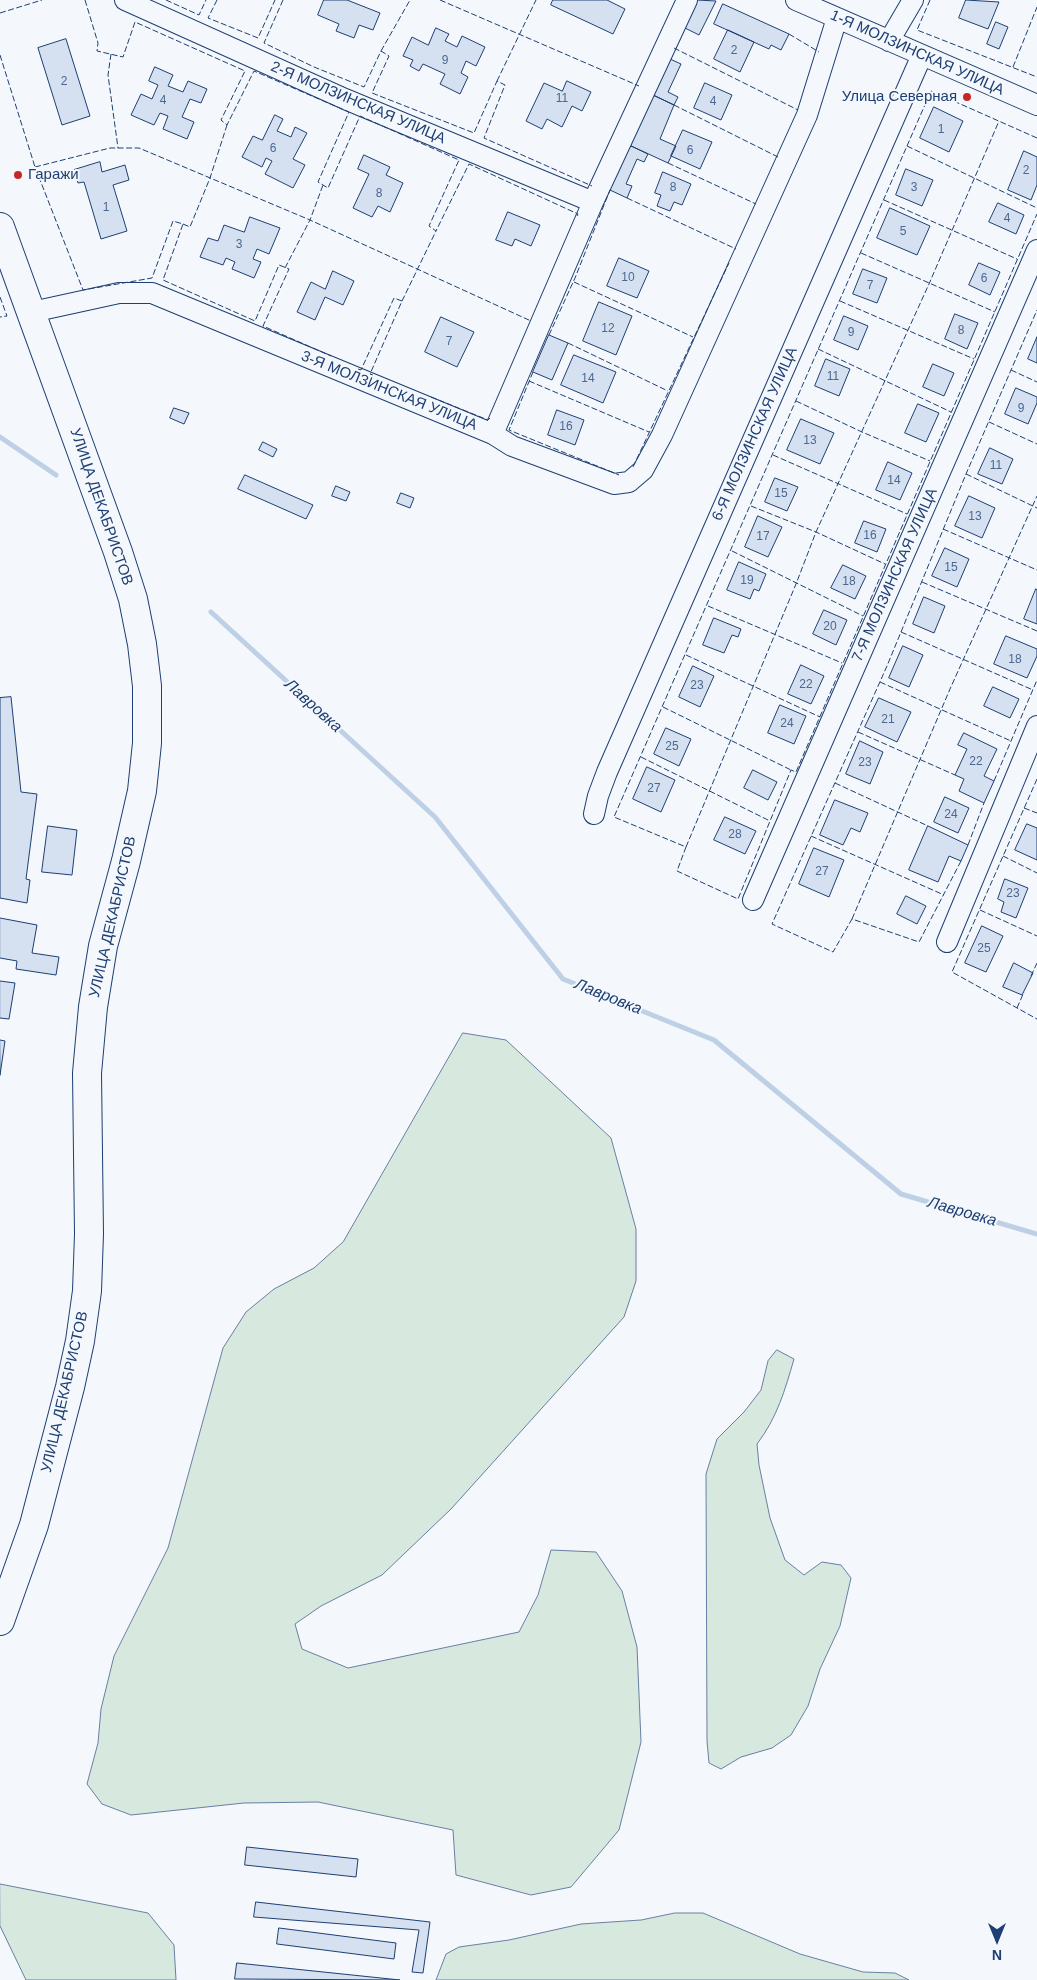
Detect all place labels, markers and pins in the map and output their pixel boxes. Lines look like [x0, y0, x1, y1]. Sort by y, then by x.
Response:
place label: Улица Северная [842, 88, 957, 106]
marker: Улица Северная [961, 91, 973, 103]
place label: Гаражи [28, 166, 79, 184]
marker: Гаражи [12, 169, 24, 181]

